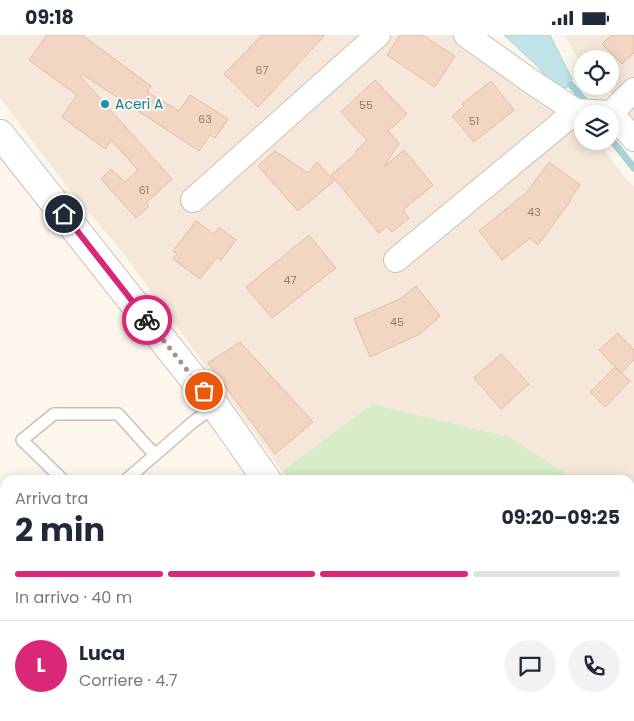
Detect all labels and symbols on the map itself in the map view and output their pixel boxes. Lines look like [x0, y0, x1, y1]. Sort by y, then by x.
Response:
house number: 67 [256, 62, 269, 78]
place label: Aceri A [115, 94, 163, 114]
house number: 55 [359, 97, 373, 113]
marker: Aceri A [99, 98, 111, 110]
house number: 63 [198, 111, 212, 127]
house number: 51 [469, 113, 479, 129]
house number: 61 [139, 182, 149, 198]
pin [43, 193, 85, 235]
house number: 43 [527, 204, 541, 220]
house number: 47 [284, 272, 296, 288]
courier [122, 295, 172, 345]
house number: 45 [390, 314, 404, 330]
pin [183, 370, 225, 412]

